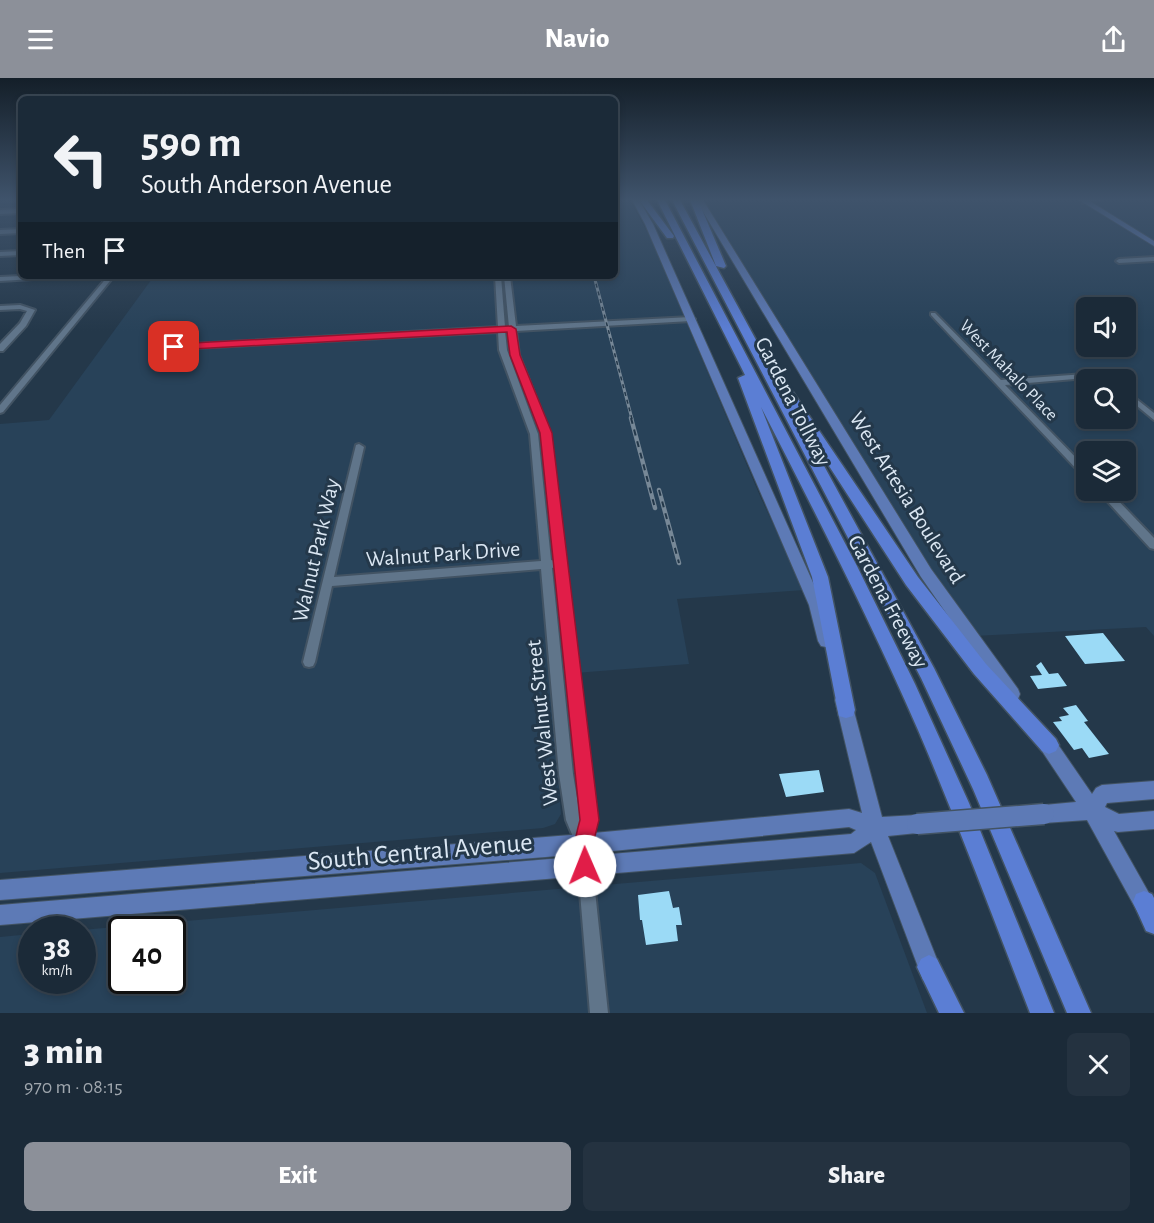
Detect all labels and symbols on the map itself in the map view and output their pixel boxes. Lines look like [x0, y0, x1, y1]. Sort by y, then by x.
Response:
street label: West Mahalo Place [956, 317, 1061, 425]
pin [148, 321, 199, 372]
street label: Gardena Tollway [751, 333, 835, 470]
street label: West Artesia Boulevard [845, 408, 969, 587]
street label: Walnut Park Way [289, 476, 343, 624]
street label: Gardena Freeway [844, 532, 933, 672]
street label: Walnut Park Drive [365, 538, 521, 570]
street label: West Walnut Street [522, 639, 562, 807]
street label: South Central Avenue [306, 828, 534, 875]
position arrow [553, 834, 617, 898]
speed limit sign: 40 [108, 916, 186, 994]

